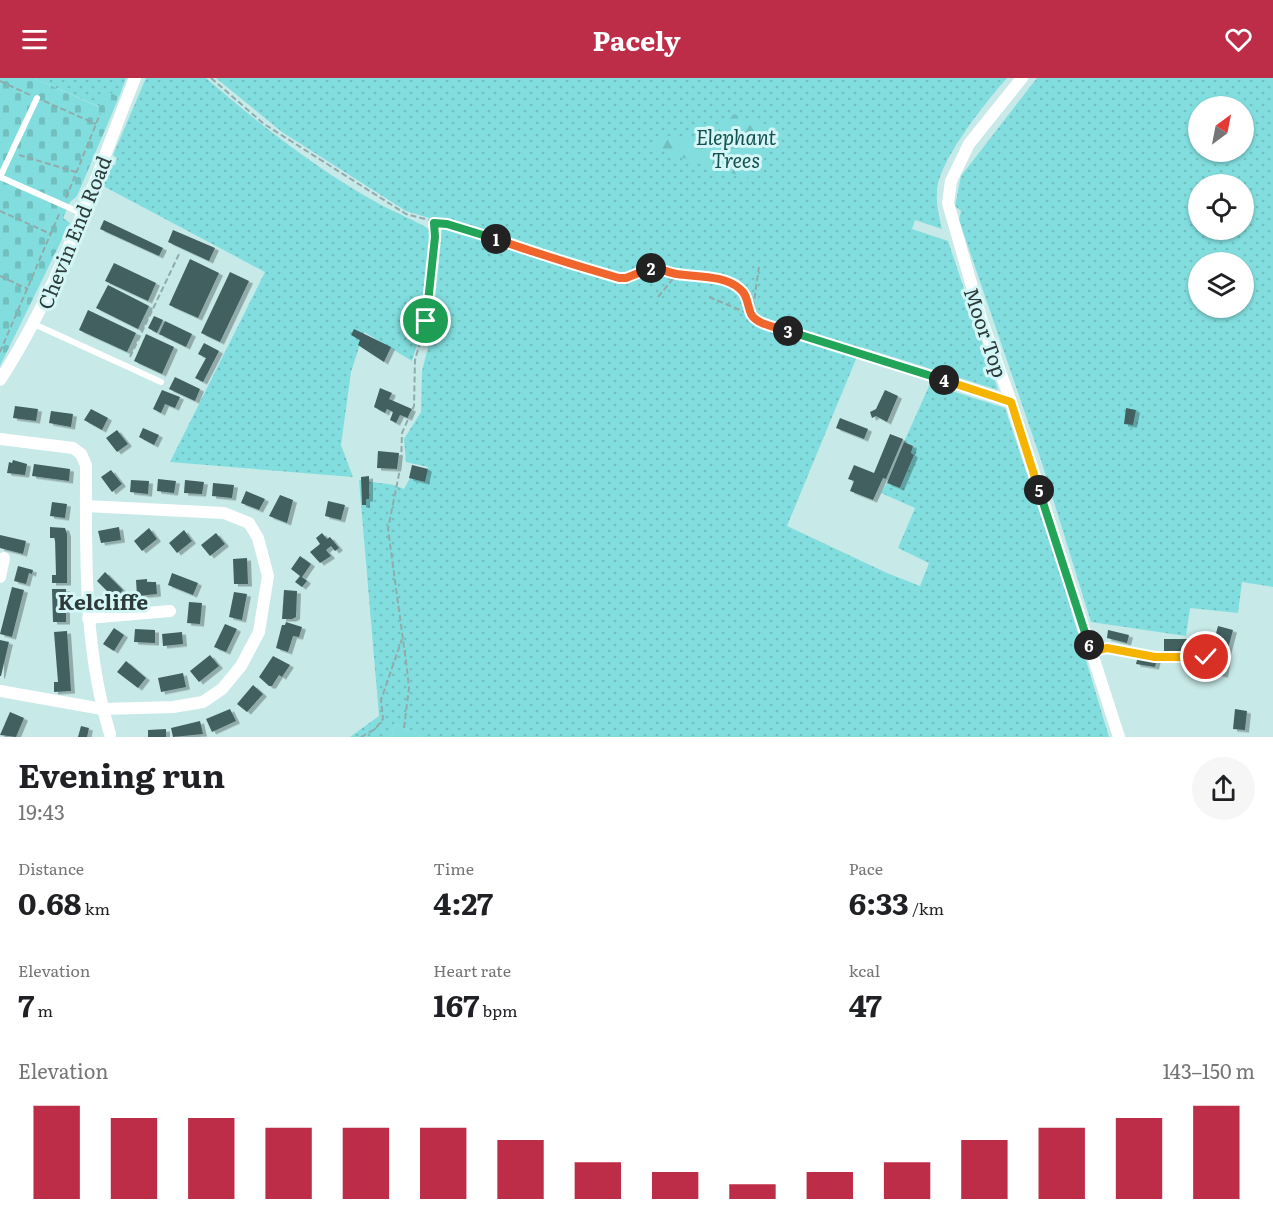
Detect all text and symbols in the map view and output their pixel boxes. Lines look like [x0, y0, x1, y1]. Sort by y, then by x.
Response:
text: Pacely [592, 19, 681, 59]
icon: menu [18, 23, 51, 56]
icon: heart [1222, 23, 1255, 56]
north arrow [1188, 96, 1254, 162]
map controls [1188, 96, 1254, 318]
park label: Elephant Trees [696, 121, 776, 174]
street label: Chevin End Road [28, 151, 118, 313]
button: locate [1188, 174, 1254, 240]
pin: 1 [481, 224, 511, 254]
text: 1 [493, 227, 499, 251]
button: layers [1188, 252, 1254, 318]
pin: 2 [636, 253, 666, 283]
text: 2 [647, 256, 655, 280]
street label: Moor Top [958, 283, 1016, 381]
pin [400, 295, 451, 346]
icon: arrive [409, 304, 442, 337]
pin: 3 [773, 316, 803, 346]
text: 3 [784, 319, 792, 343]
pin: 4 [929, 365, 959, 395]
text: 4 [939, 368, 949, 392]
pin: 5 [1024, 475, 1054, 505]
text: 5 [1035, 478, 1043, 502]
district label: Kelcliffe [58, 585, 148, 616]
pin: 6 [1074, 630, 1104, 660]
pin [1180, 631, 1231, 682]
text: 6 [1084, 633, 1094, 657]
icon: check [1189, 640, 1222, 673]
text: Evening run [18, 749, 225, 798]
button: share [1192, 757, 1255, 820]
text: 19:43 [18, 796, 65, 826]
text: Distance [18, 856, 84, 880]
text: Time [433, 856, 474, 880]
text: Pace [849, 856, 883, 880]
text: 0.68 [18, 880, 82, 924]
text: 4:27 [433, 880, 493, 924]
text: 6:33 [849, 880, 909, 924]
text: km [82, 896, 110, 920]
text: /km [909, 896, 944, 920]
text: Elevation [18, 958, 90, 982]
text: Heart rate [433, 958, 511, 982]
text: kcal [849, 958, 880, 982]
text: 7 [18, 982, 34, 1026]
text: 167 [433, 982, 479, 1026]
text: 47 [849, 982, 882, 1026]
text: m [34, 998, 53, 1022]
text: bpm [479, 998, 517, 1022]
text: Elevation [18, 1055, 108, 1085]
text: 143–150 m [1163, 1055, 1255, 1085]

